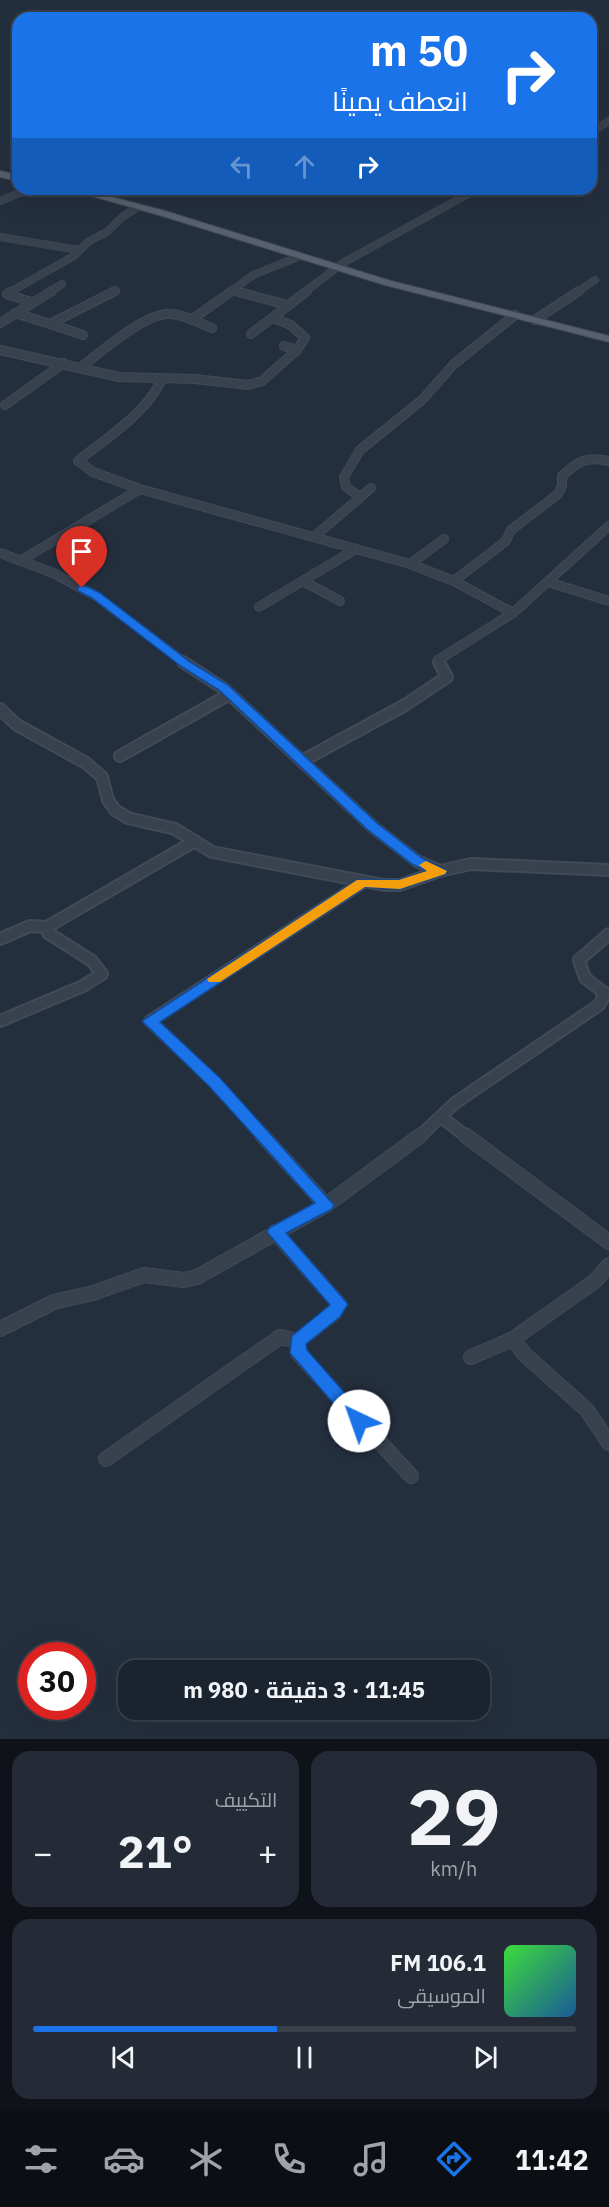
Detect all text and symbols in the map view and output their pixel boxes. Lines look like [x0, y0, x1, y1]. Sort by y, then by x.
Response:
text: 50 m [370, 23, 468, 78]
icon: right [489, 36, 567, 114]
text: انعطف يمينًا [332, 83, 468, 118]
icon: left [225, 150, 258, 183]
icon: ahead [288, 150, 321, 183]
icon: right [351, 150, 384, 183]
pin [56, 526, 107, 588]
icon: arrive [65, 535, 98, 568]
position arrow [327, 1389, 391, 1453]
speed limit sign: 30 [18, 1642, 96, 1720]
text: 11:45 · 3 دقيقة · 980 m [183, 1675, 425, 1704]
text: 29 [407, 1765, 501, 1866]
text: التكييف [215, 1786, 278, 1813]
text: 21° [118, 1822, 193, 1880]
text: − [33, 1831, 53, 1874]
text: + [258, 1831, 278, 1874]
text: km/h [430, 1855, 477, 1882]
text: 106.1 FM [390, 1948, 486, 1977]
text: الموسيقى [397, 1982, 486, 2009]
icon: previous [107, 2041, 140, 2074]
icon: pause [288, 2041, 321, 2074]
icon: next [469, 2041, 502, 2074]
icon: filters [20, 2138, 62, 2180]
icon: car [103, 2138, 145, 2180]
icon: climate [185, 2138, 227, 2180]
icon: phone [268, 2138, 310, 2180]
icon: music [350, 2138, 392, 2180]
icon: directions [433, 2138, 475, 2180]
text: 11:42 [515, 2142, 589, 2177]

